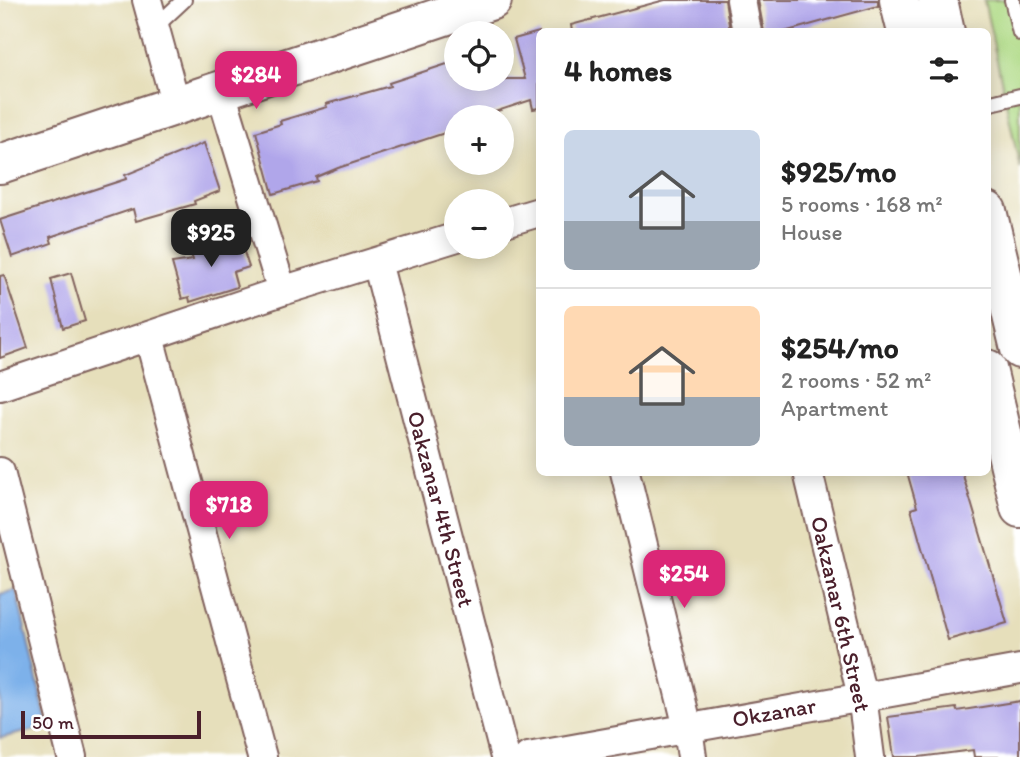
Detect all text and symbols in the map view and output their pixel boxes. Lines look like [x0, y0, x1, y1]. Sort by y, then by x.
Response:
map controls [444, 21, 514, 259]
button: locate [444, 21, 514, 91]
icon: filters [925, 51, 963, 89]
pin: $284 [215, 52, 297, 111]
text: 4 homes [564, 52, 672, 89]
text: $284 [231, 60, 281, 88]
button: + [444, 105, 514, 175]
text: $925/mo [781, 153, 897, 190]
icon: home [620, 158, 704, 242]
button: − [444, 189, 514, 259]
text: 5 rooms · 168 m² [781, 190, 943, 218]
pin: $925 [170, 210, 252, 269]
text: $925 [187, 218, 235, 246]
text: House [781, 218, 843, 246]
text: $254/mo [781, 329, 899, 366]
icon: home [620, 334, 704, 418]
text: 2 rooms · 52 m² [781, 366, 931, 394]
text: Apartment [781, 394, 888, 422]
street label: Oakzanar 4th Street [401, 408, 481, 611]
pin: $718 [188, 482, 270, 541]
text: $718 [206, 490, 252, 518]
street label: Oakzanar 6th Street [805, 513, 877, 715]
pin: $254 [643, 550, 725, 610]
text: $254 [659, 559, 709, 587]
street label: Okzanar [730, 691, 818, 733]
scale bar [21, 708, 201, 740]
text: 50 m [32, 711, 74, 734]

